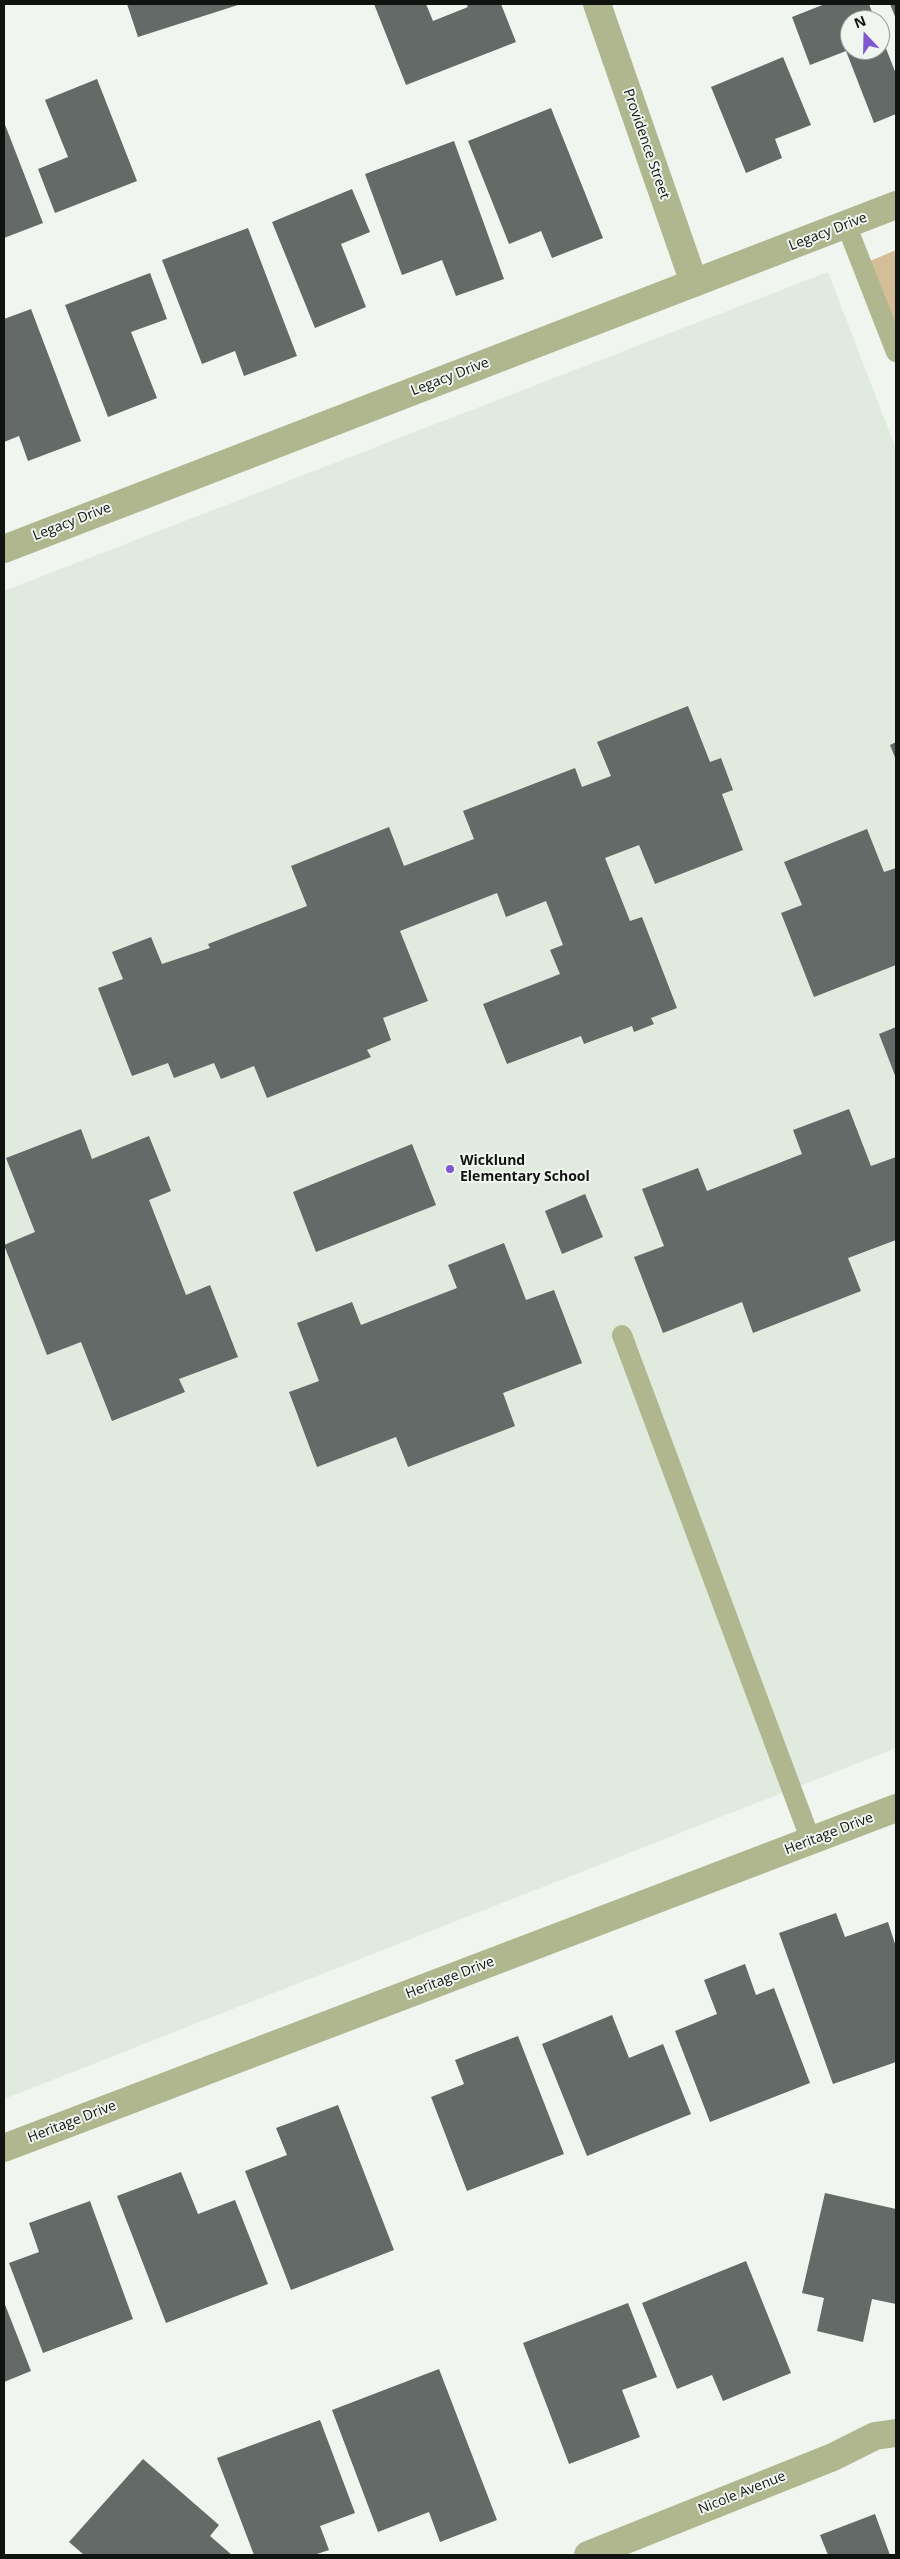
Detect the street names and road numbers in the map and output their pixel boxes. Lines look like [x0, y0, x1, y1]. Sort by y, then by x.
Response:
street label: Providence Street [619, 87, 673, 201]
street label: Legacy Drive [787, 209, 869, 255]
street label: Legacy Drive [409, 354, 491, 400]
street label: Legacy Drive [31, 499, 113, 545]
street label: Heritage Drive [782, 1809, 876, 1859]
street label: Heritage Drive [403, 1953, 497, 2003]
street label: Heritage Drive [25, 2097, 119, 2147]
street label: Nicole Avenue [696, 2468, 788, 2518]

